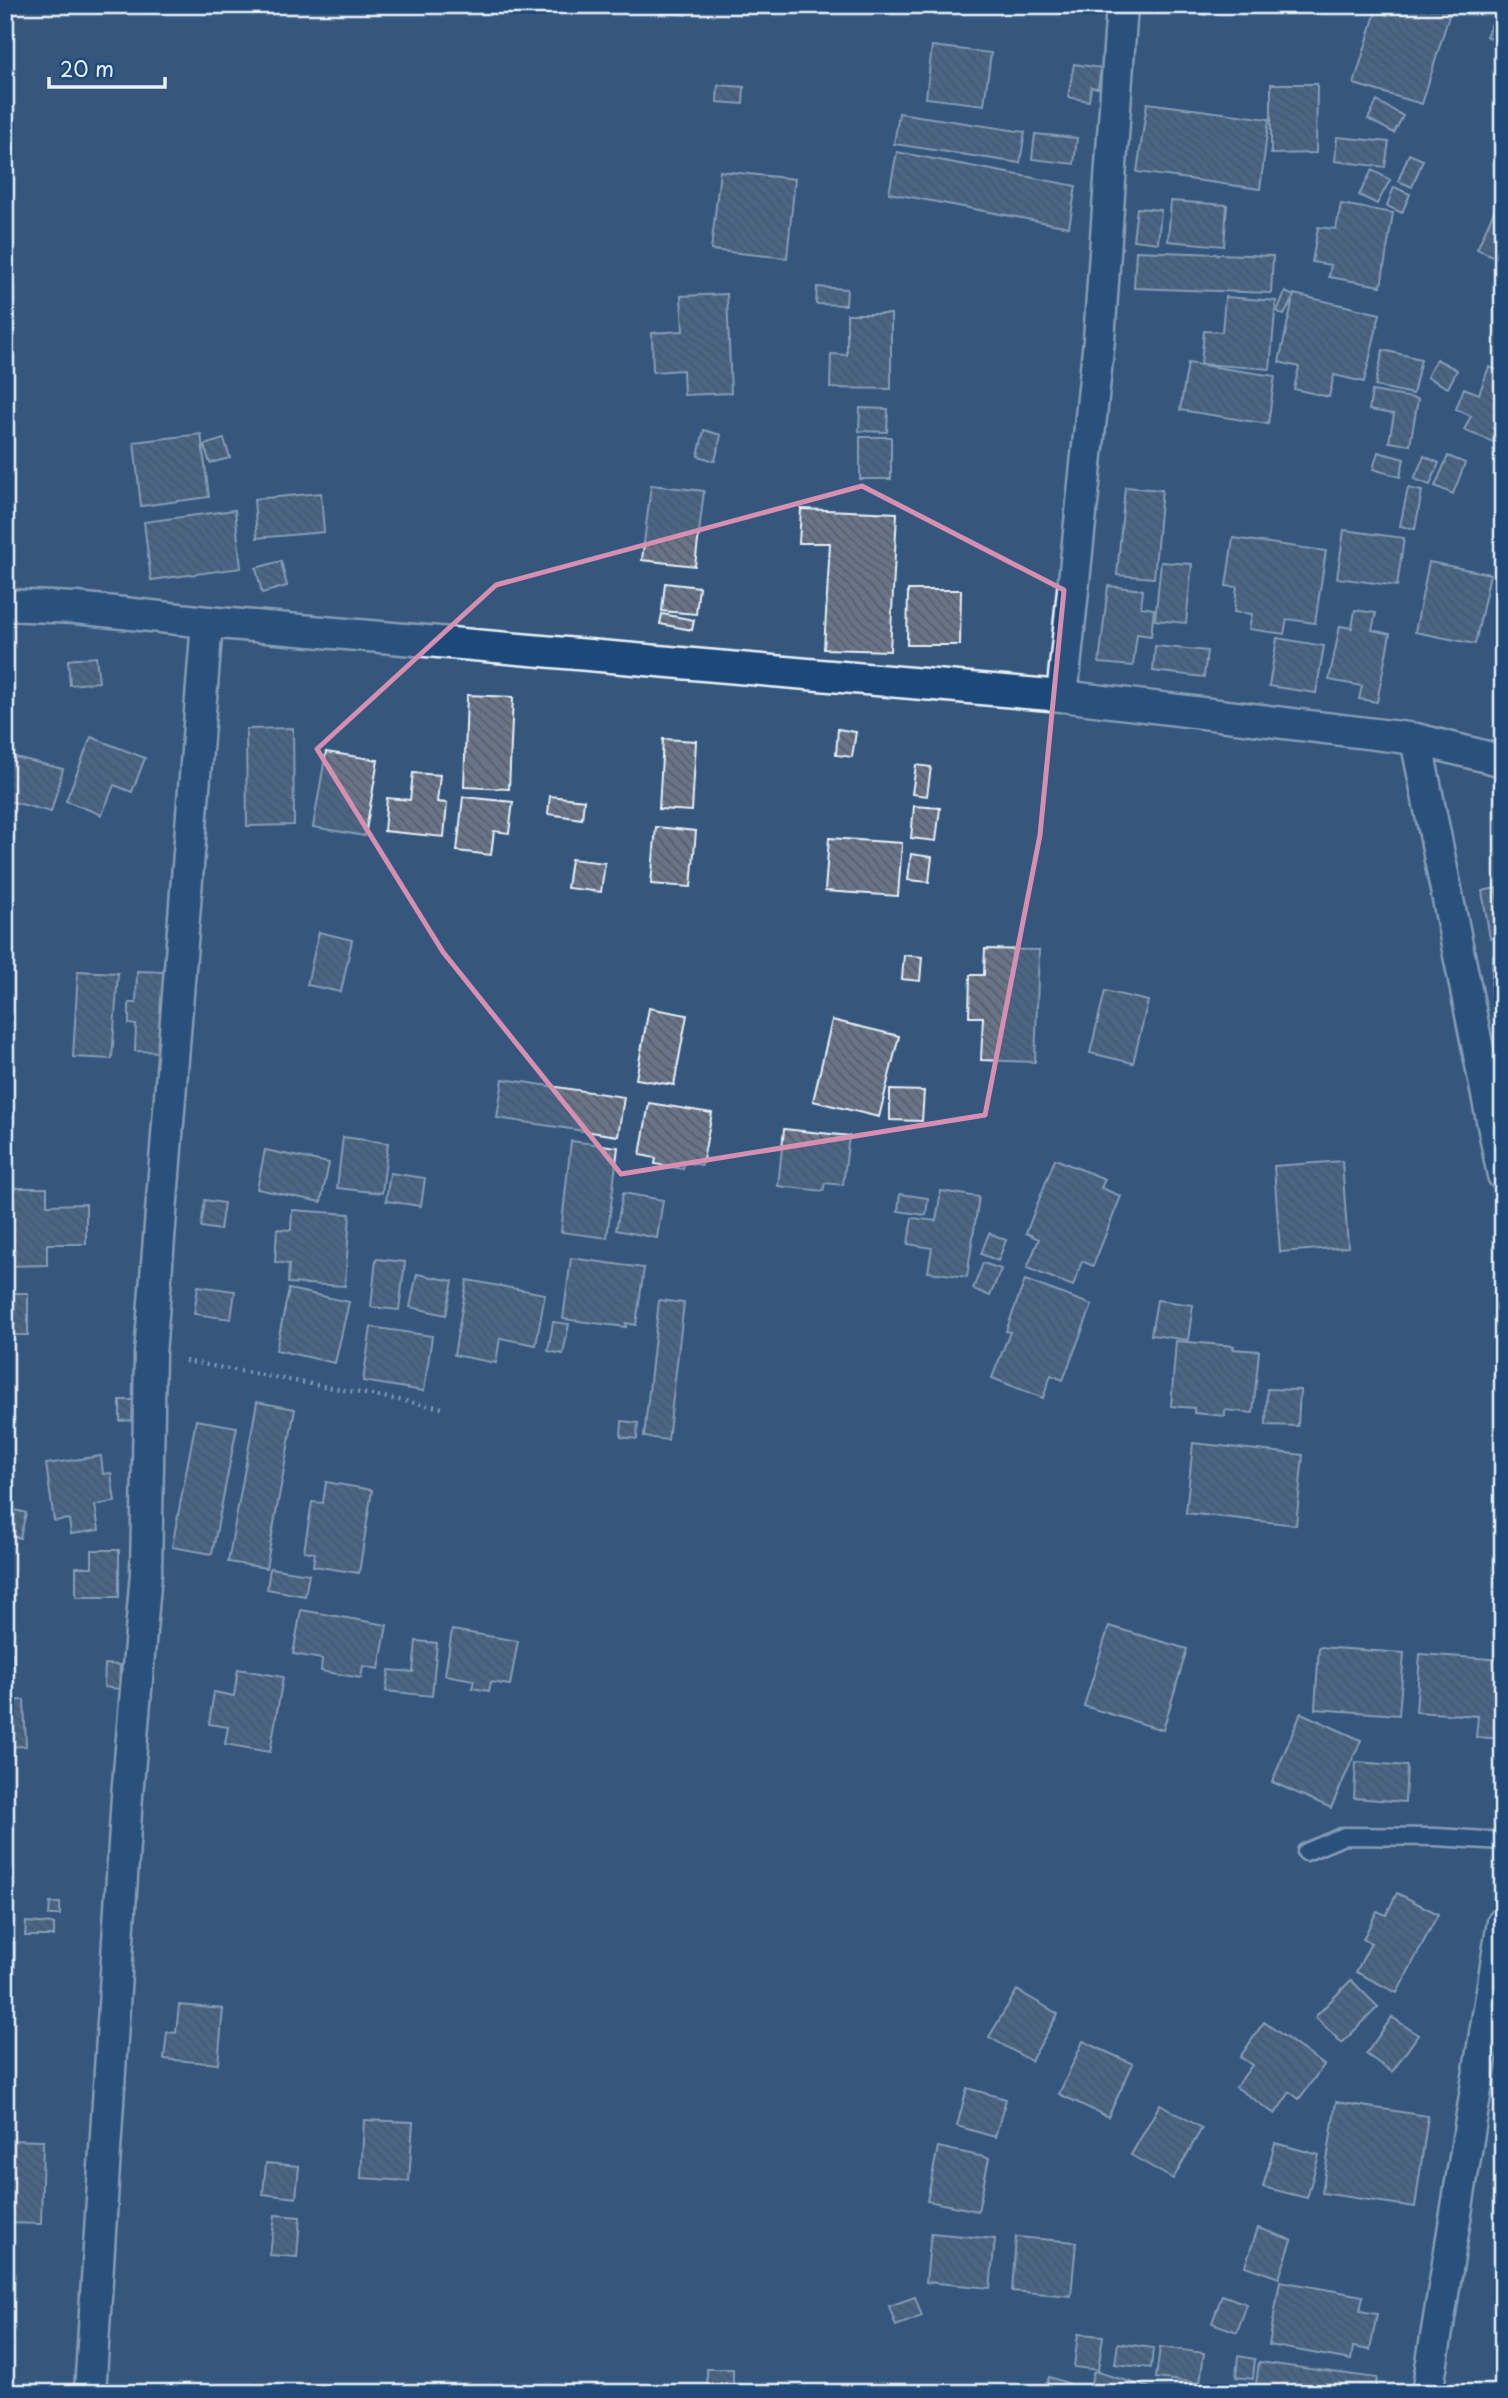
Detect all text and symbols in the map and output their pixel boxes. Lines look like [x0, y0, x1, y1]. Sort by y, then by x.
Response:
scale bar [49, 46, 164, 90]
text: 20 m [60, 52, 114, 84]

